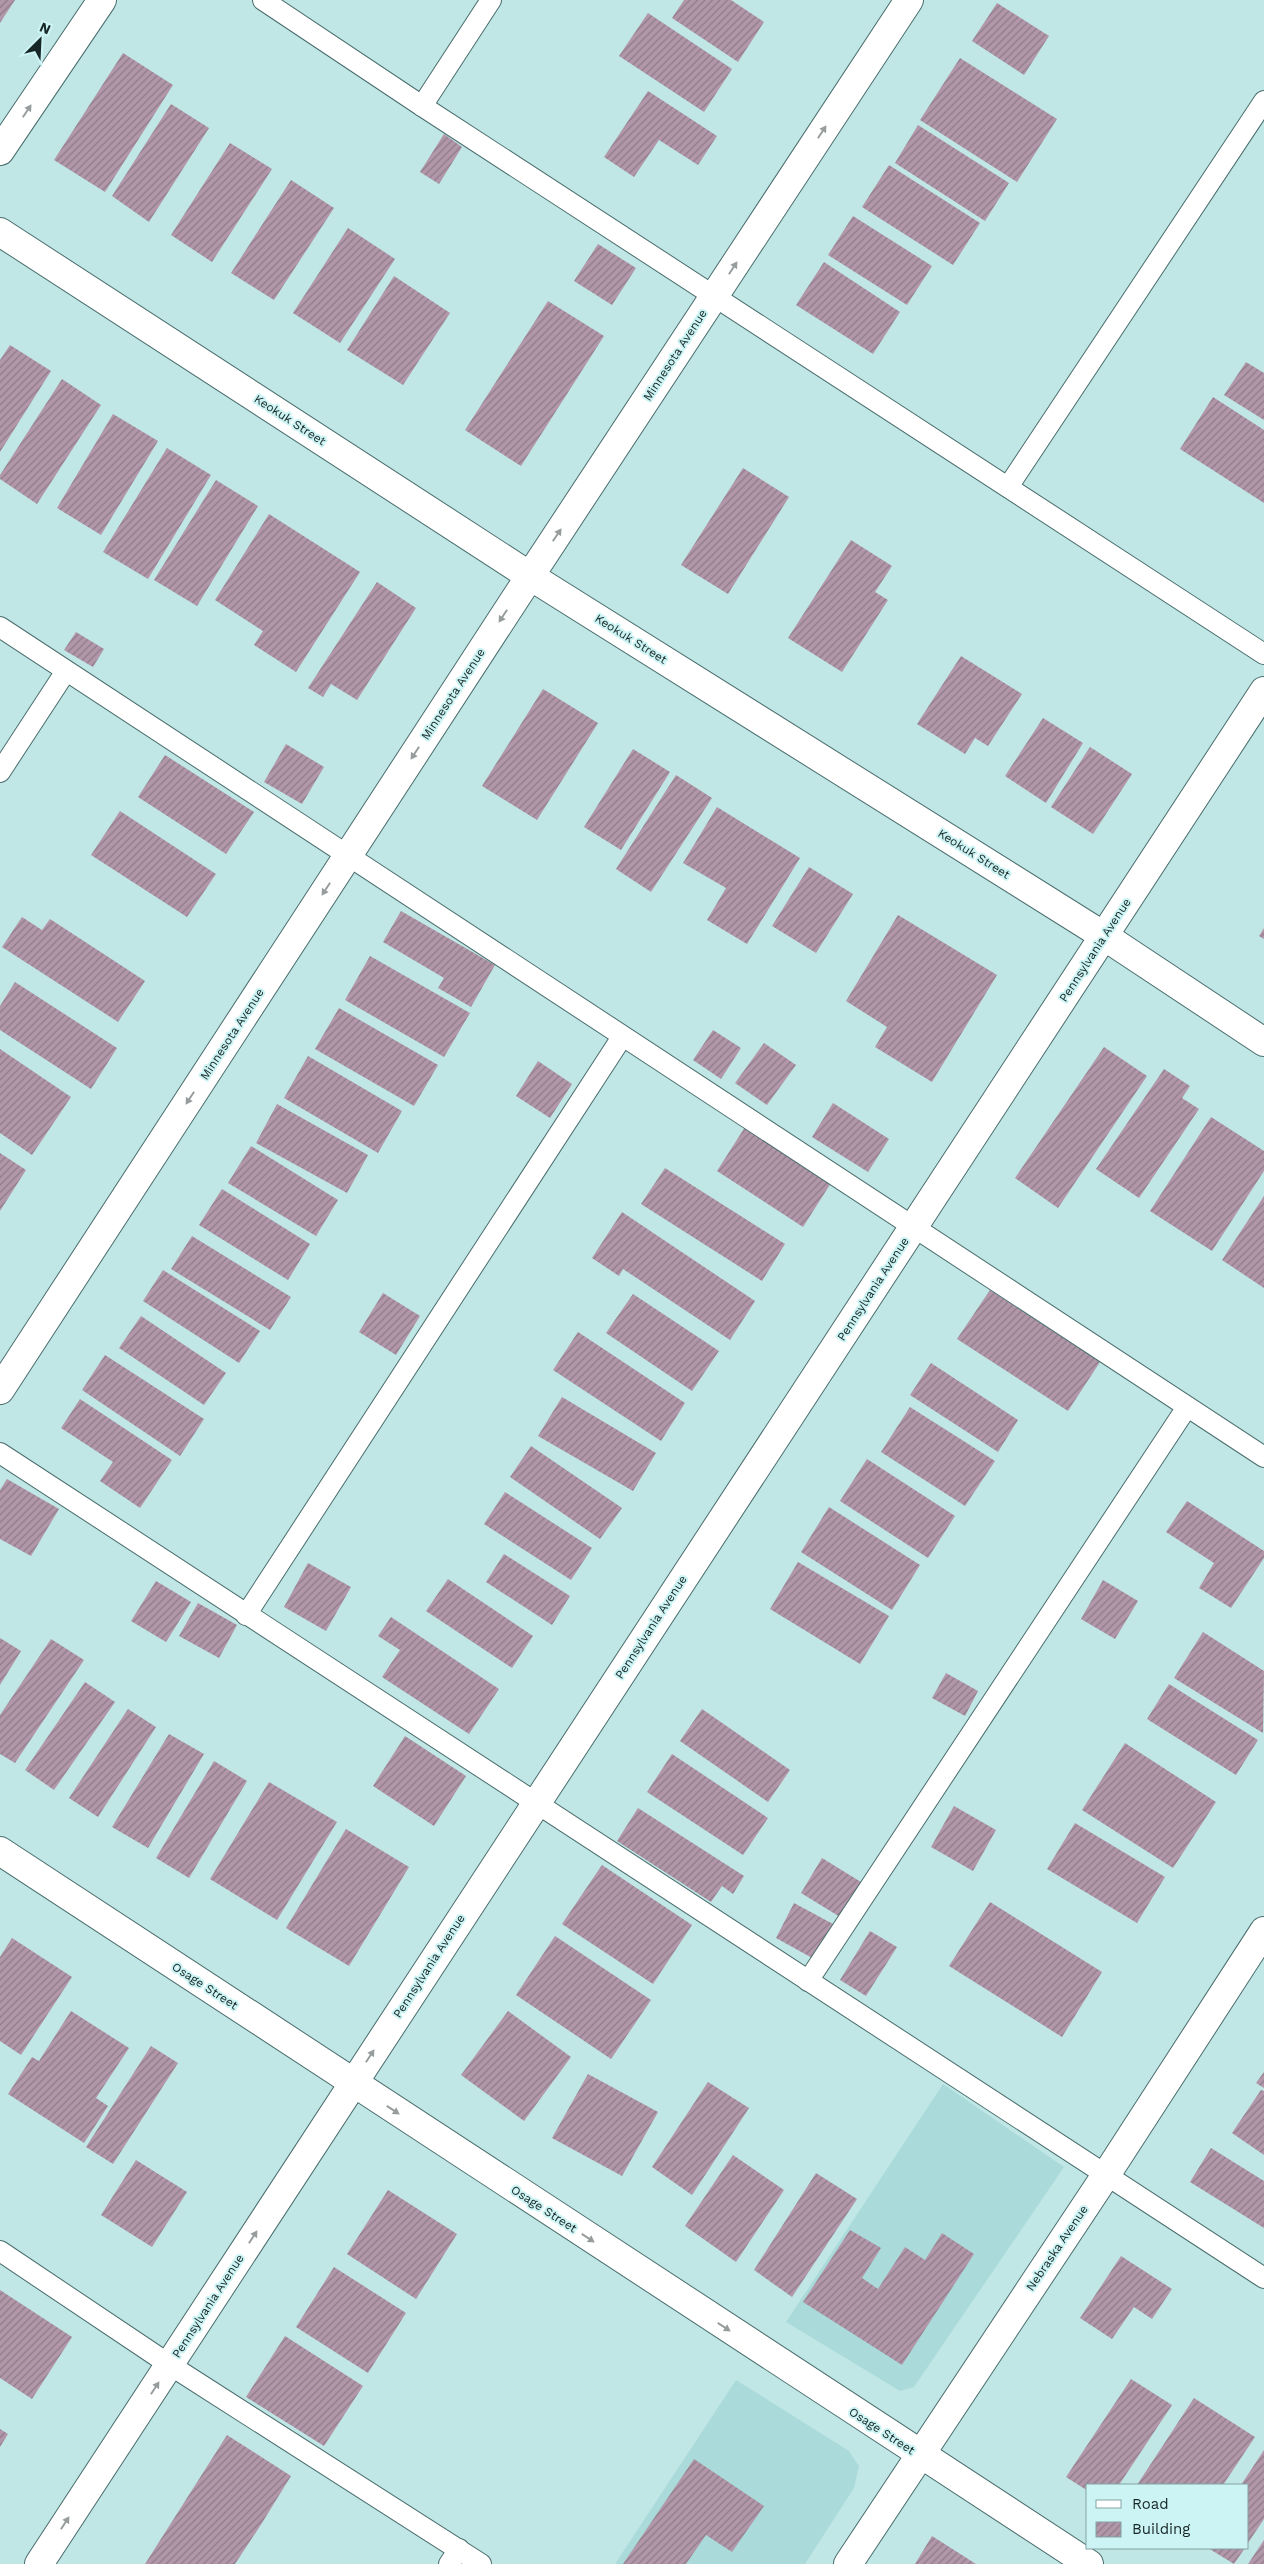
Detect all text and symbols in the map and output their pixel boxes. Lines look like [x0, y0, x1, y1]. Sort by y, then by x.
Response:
north arrow [15, 15, 65, 65]
text: N [37, 19, 53, 38]
one-way arrow [22, 104, 32, 117]
one-way arrow [818, 125, 827, 139]
one-way arrow [728, 261, 738, 274]
street label: Minnesota Avenue [640, 307, 710, 403]
street label: Keokuk Street [252, 392, 328, 448]
one-way arrow [552, 528, 562, 542]
one-way arrow [499, 610, 508, 623]
street label: Keokuk Street [592, 611, 670, 667]
street label: Minnesota Avenue [418, 646, 488, 742]
one-way arrow [410, 746, 420, 759]
street label: Keokuk Street [935, 826, 1013, 882]
one-way arrow [322, 882, 331, 896]
street label: Pennsylvania Avenue [1056, 896, 1134, 1004]
street label: Minnesota Avenue [197, 986, 267, 1082]
one-way arrow [185, 1092, 195, 1105]
street label: Pennsylvania Avenue [834, 1235, 912, 1343]
street label: Pennsylvania Avenue [612, 1573, 690, 1681]
street label: Pennsylvania Avenue [390, 1912, 468, 2020]
street label: Osage Street [169, 1960, 241, 2012]
one-way arrow [365, 2050, 375, 2063]
one-way arrow [386, 2105, 400, 2115]
street label: Osage Street [508, 2183, 580, 2235]
street label: Nebraska Avenue [1023, 2202, 1091, 2293]
one-way arrow [248, 2230, 258, 2243]
one-way arrow [581, 2233, 594, 2242]
street label: Pennsylvania Avenue [169, 2252, 247, 2360]
one-way arrow [717, 2322, 730, 2331]
one-way arrow [150, 2381, 160, 2394]
street label: Osage Street [846, 2405, 918, 2457]
legend [1086, 2484, 1249, 2549]
text: Road [1132, 2495, 1169, 2513]
one-way arrow [61, 2517, 70, 2530]
text: Building [1132, 2520, 1190, 2538]

